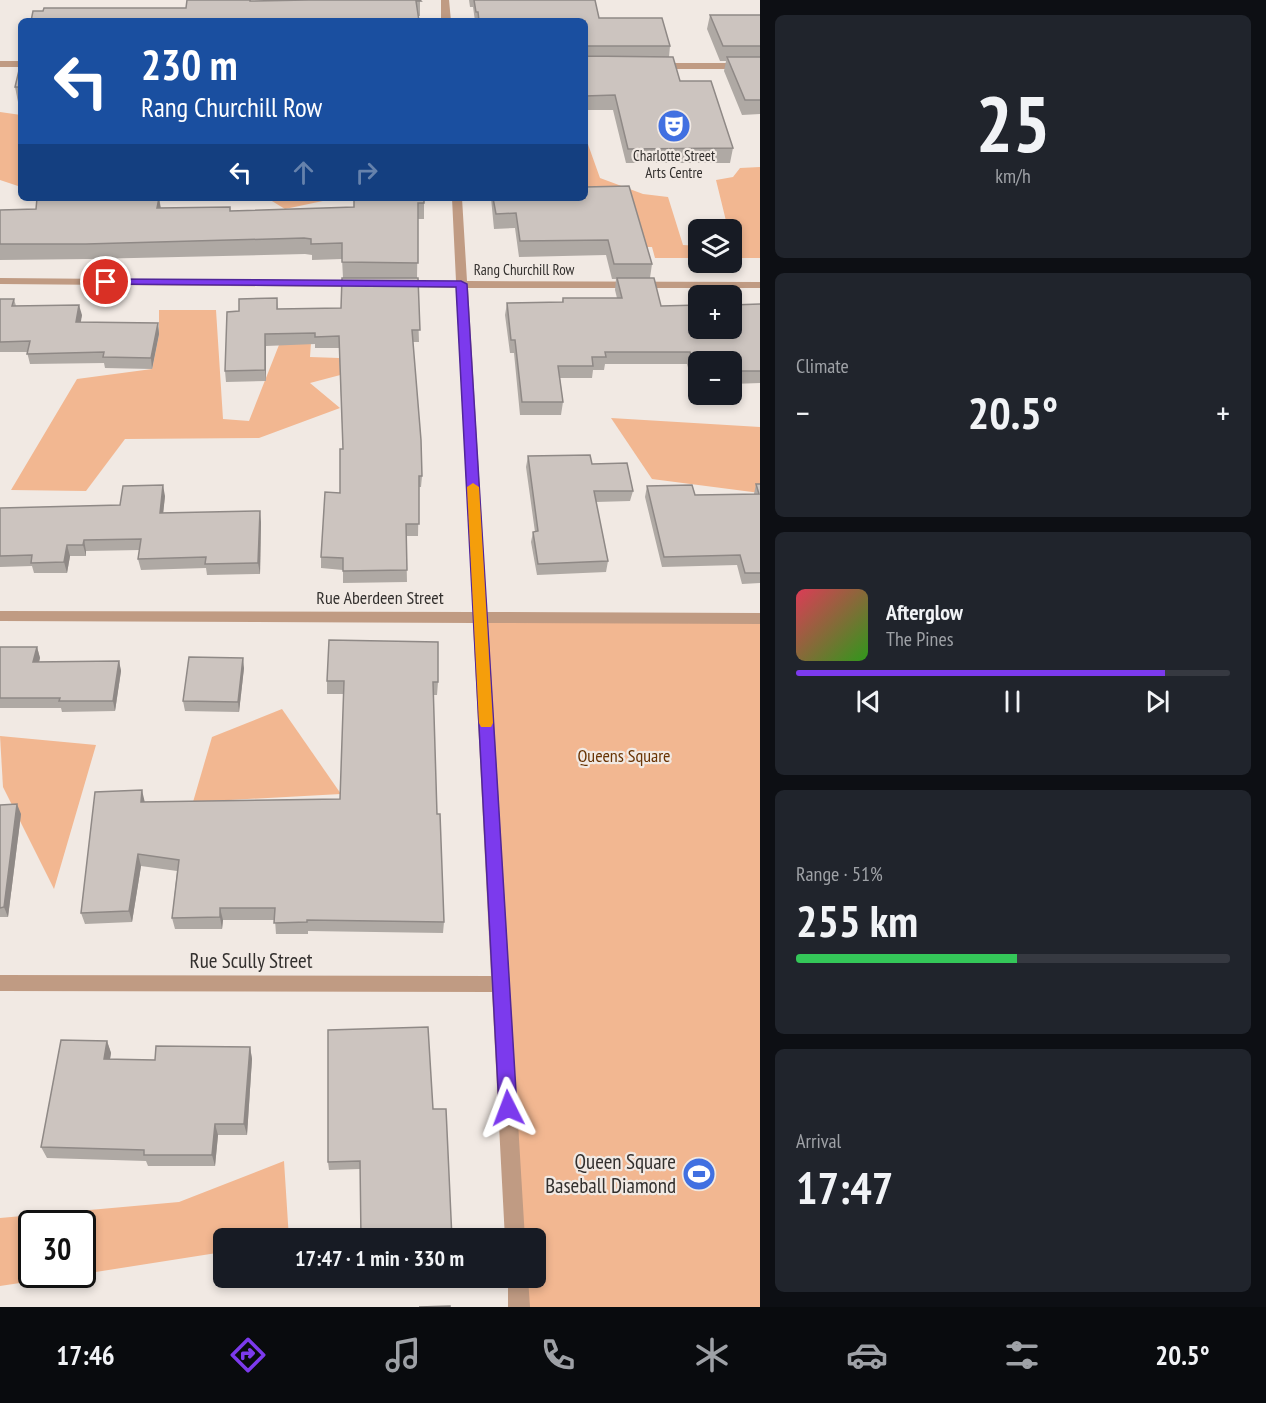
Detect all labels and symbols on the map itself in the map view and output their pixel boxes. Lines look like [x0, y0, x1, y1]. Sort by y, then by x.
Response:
theatre icon: Charlotte Street Arts Centre [656, 108, 692, 144]
place label: Charlotte Street Arts Centre [633, 146, 715, 182]
pin [80, 256, 131, 307]
street label: Rang Churchill Row [474, 260, 575, 279]
street label: Rue Aberdeen Street [316, 586, 444, 609]
park label: Queens Square [577, 744, 671, 767]
street label: Rue Scully Street [190, 947, 313, 974]
position arrow [476, 1076, 540, 1140]
place label: Queen Square Baseball Diamond [545, 1148, 676, 1199]
sports icon: Queen Square Baseball Diamond [681, 1156, 717, 1192]
speed limit sign: 30 [18, 1210, 96, 1288]

